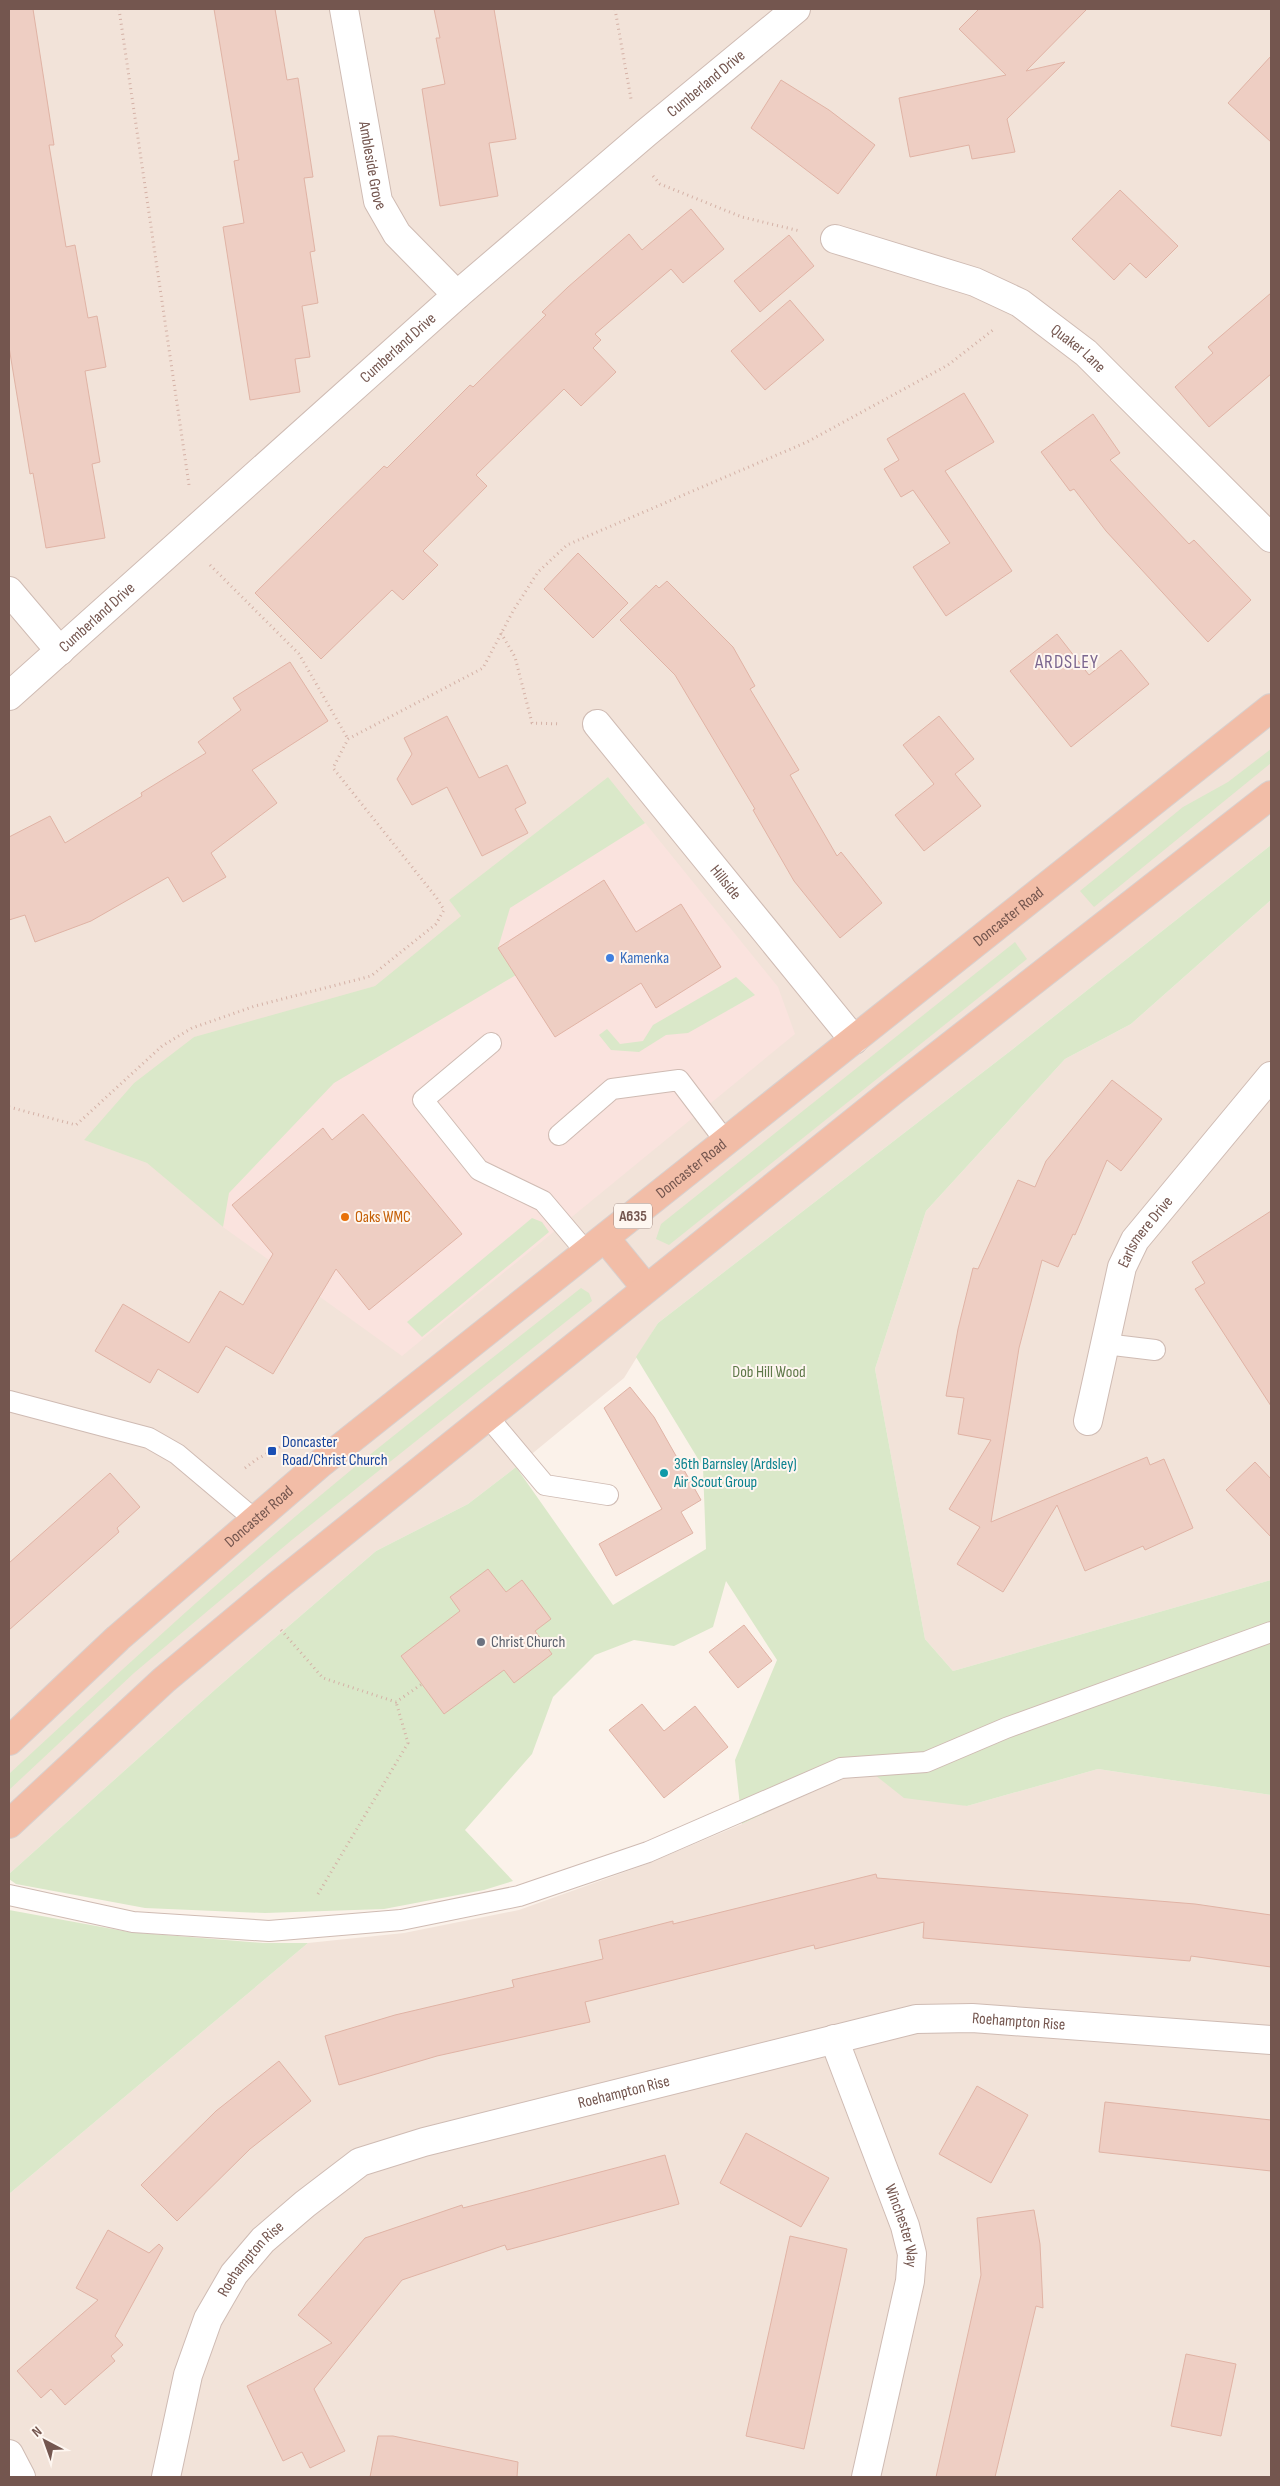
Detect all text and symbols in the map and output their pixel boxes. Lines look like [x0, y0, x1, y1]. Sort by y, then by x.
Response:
street label: Cumberland Drive [663, 46, 749, 121]
street label: Ambleside Grove [354, 119, 391, 213]
street label: Cumberland Drive [356, 309, 440, 387]
street label: Quaker Lane [1047, 320, 1110, 377]
street label: Cumberland Drive [55, 578, 139, 656]
district label: ARDSLEY [1034, 651, 1099, 674]
street label: Hillside [706, 861, 745, 903]
street label: Doncaster Road [969, 883, 1047, 950]
place label: Kamenka [620, 949, 669, 968]
marker: Kamenka [604, 952, 616, 964]
street label: Doncaster Road [652, 1135, 730, 1202]
street label: Earlsmere Drive [1114, 1192, 1177, 1271]
road number: A635 [614, 1204, 652, 1228]
place label: Oaks WMC [355, 1208, 411, 1227]
marker: Oaks WMC [339, 1211, 351, 1223]
park label: Dob Hill Wood [732, 1363, 806, 1382]
place label: Doncaster Road/Christ Church [282, 1433, 388, 1470]
marker: Doncaster Road/Christ Church [266, 1445, 278, 1457]
place label: 36th Barnsley (Ardsley) Air Scout Group [673, 1455, 797, 1492]
marker: 36th Barnsley (Ardsley) Air Scout Group [658, 1467, 670, 1479]
street label: Doncaster Road [221, 1482, 297, 1551]
place label: Christ Church [491, 1633, 565, 1652]
marker: Christ Church [475, 1636, 487, 1648]
street label: Roehampton Rise [971, 2009, 1066, 2034]
street label: Roehampton Rise [576, 2071, 672, 2113]
street label: Winchester Way [880, 2181, 922, 2268]
street label: Roehampton Rise [213, 2217, 288, 2300]
north arrow [20, 2416, 70, 2466]
text: N [28, 2423, 45, 2440]

